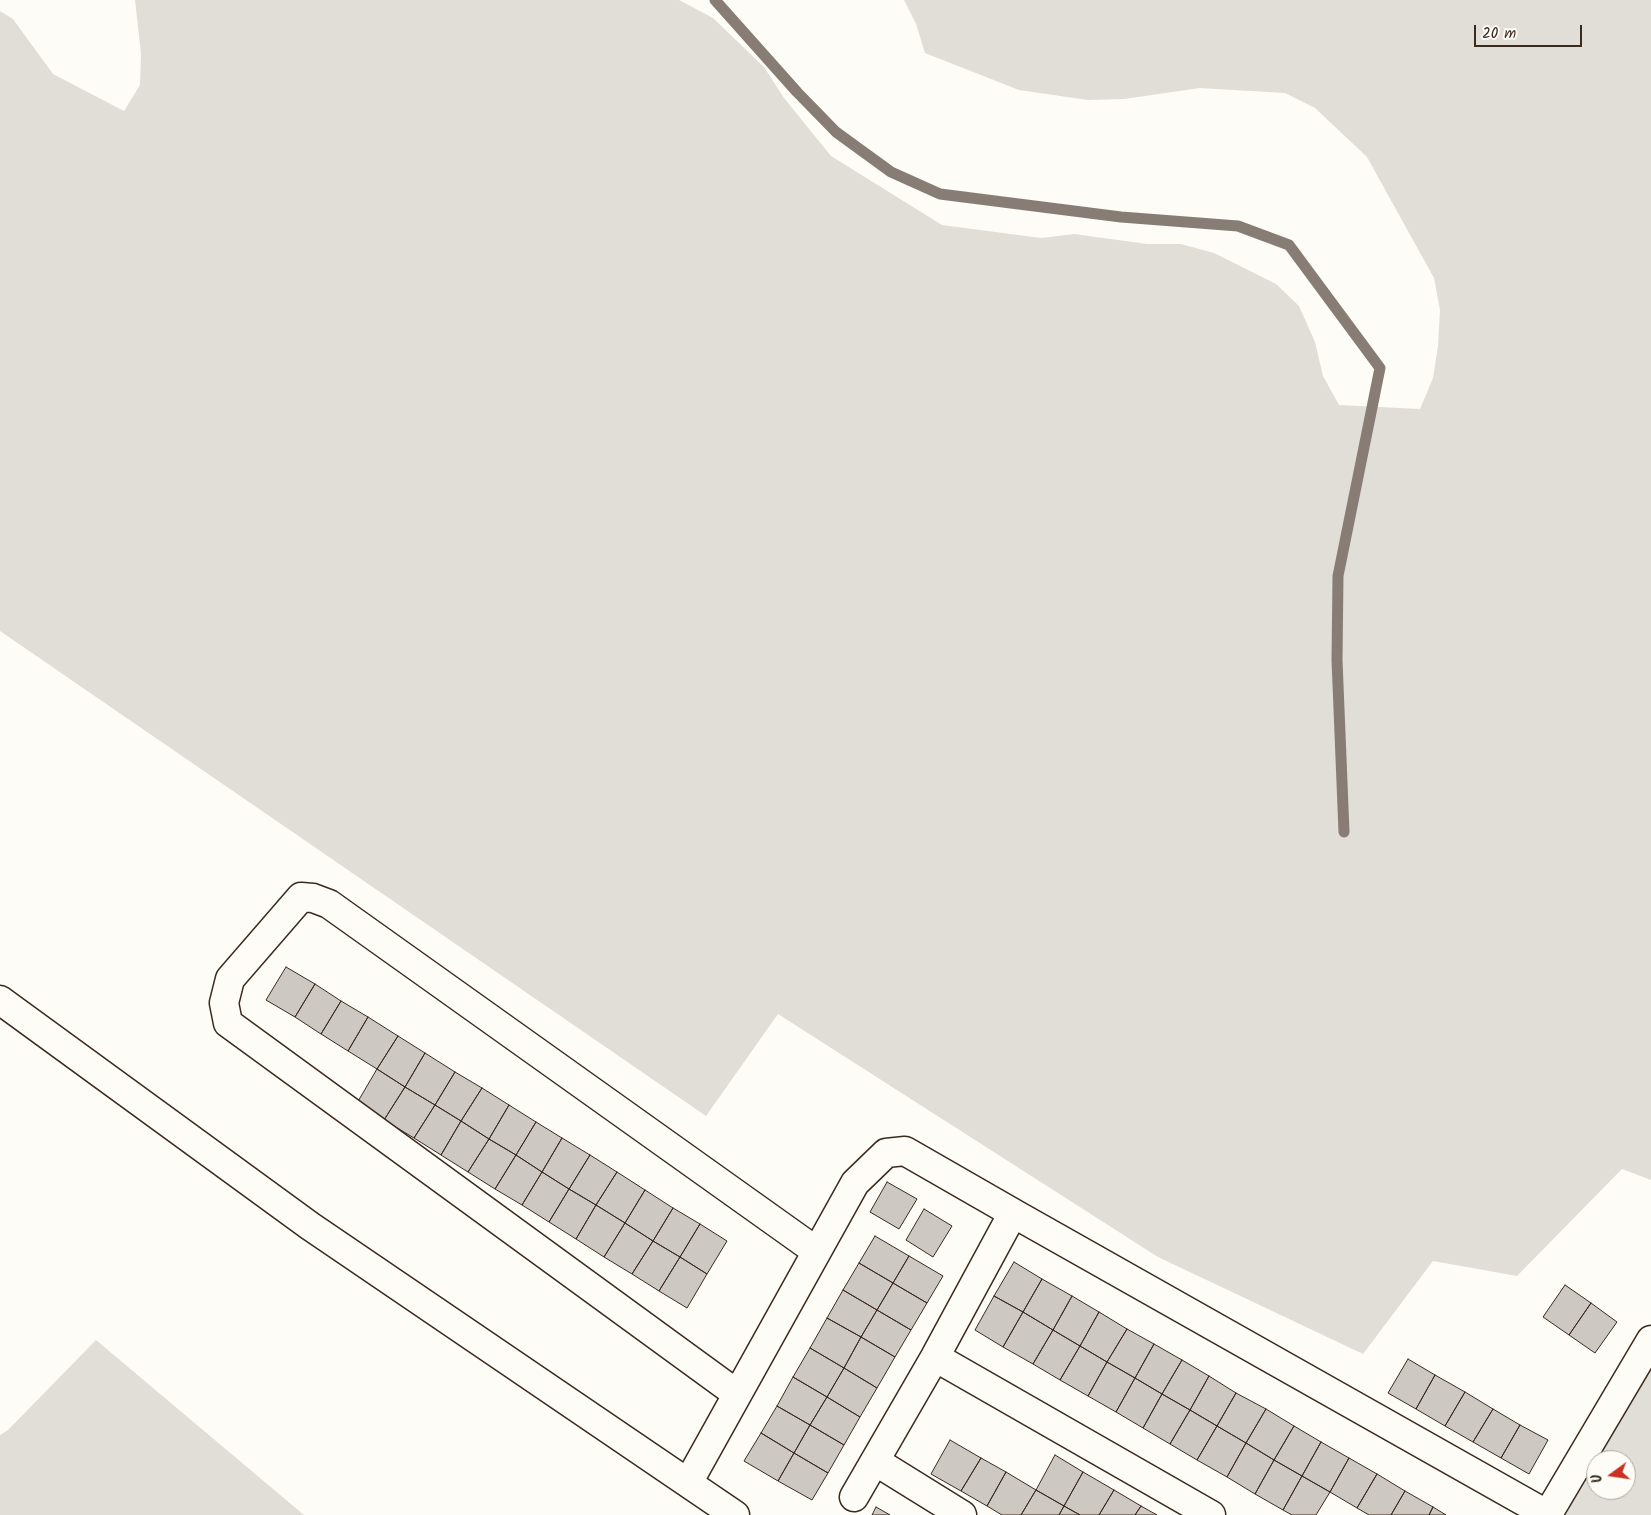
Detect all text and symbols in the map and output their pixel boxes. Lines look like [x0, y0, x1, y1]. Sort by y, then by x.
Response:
scale bar [1476, 15, 1584, 47]
text: 20 m [1482, 22, 1516, 46]
north arrow [1586, 1450, 1636, 1500]
text: U [1586, 1472, 1609, 1485]

